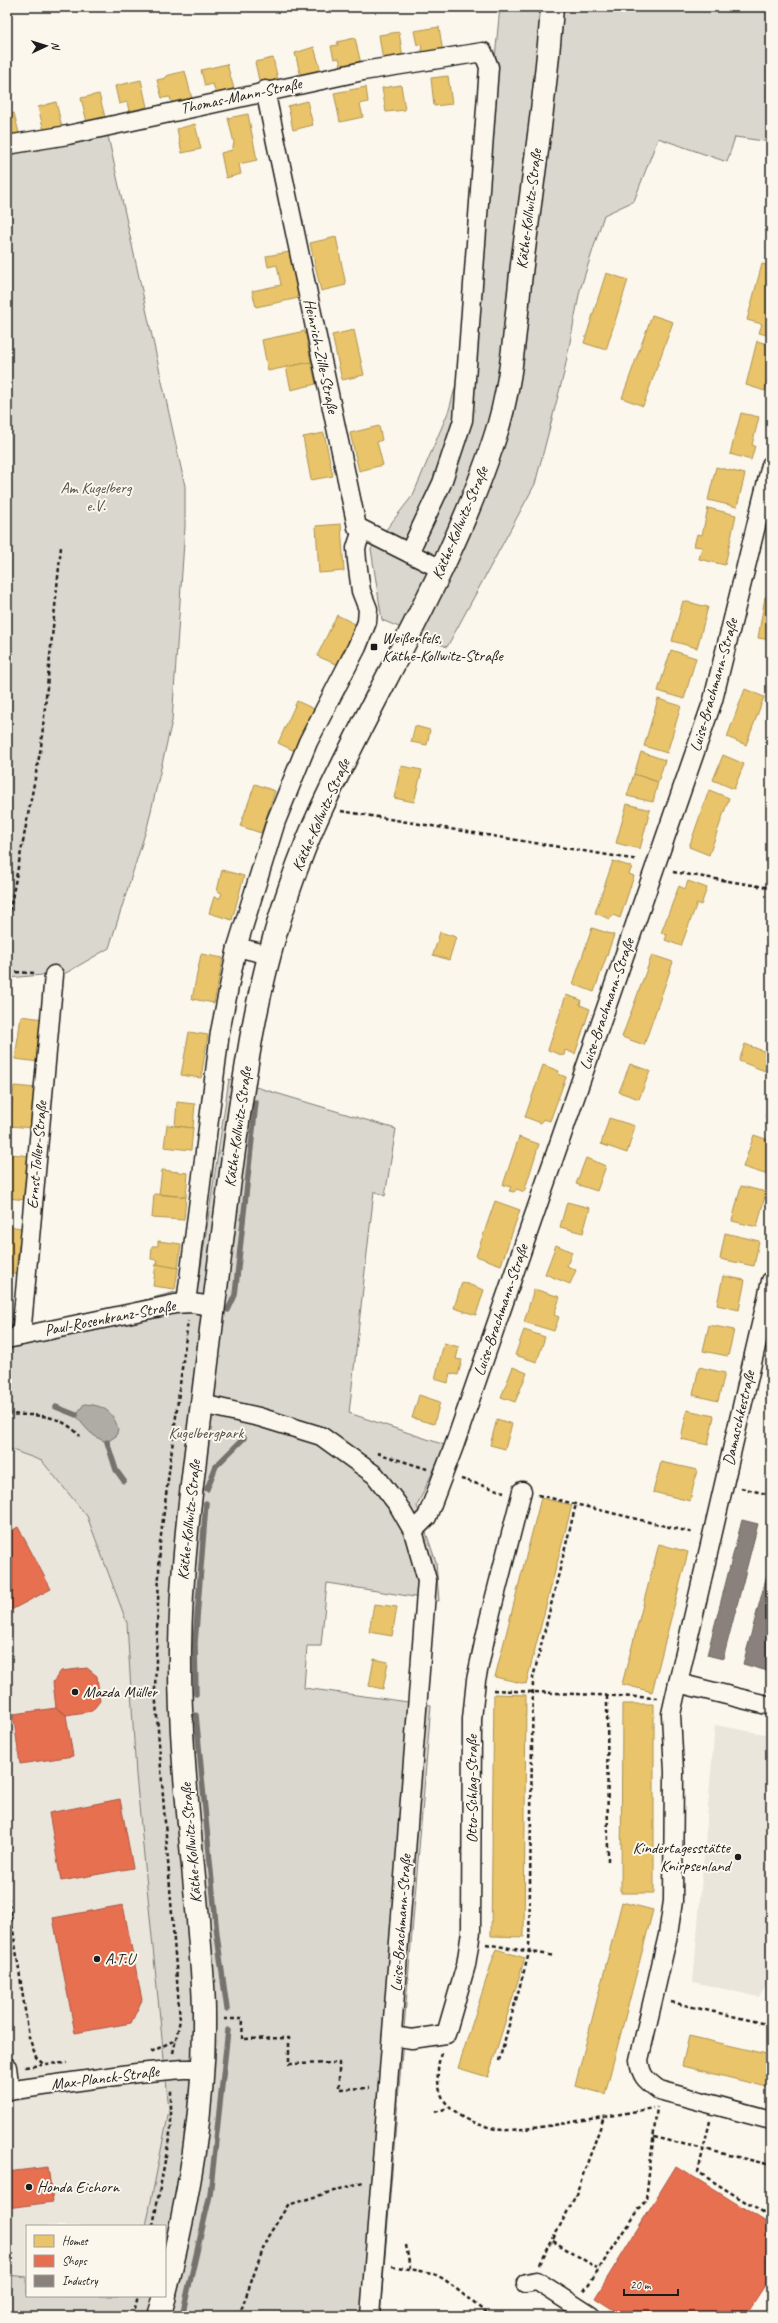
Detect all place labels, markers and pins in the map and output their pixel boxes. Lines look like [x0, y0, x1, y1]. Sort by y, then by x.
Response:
place label: Weißenfels, Käthe-Kollwitz-Straße [382, 628, 504, 666]
marker: Weißenfels, Käthe-Kollwitz-Straße [369, 642, 379, 652]
place label: Mazda Müller [83, 1682, 158, 1702]
marker: Mazda Müller [70, 1687, 80, 1697]
place label: Kindertagesstätte Knirpsenland [633, 1838, 733, 1876]
marker: Kindertagesstätte Knirpsenland [733, 1852, 743, 1862]
place label: A.T.U [105, 1949, 138, 1969]
marker: A.T.U [92, 1954, 102, 1964]
place label: Honda Eichorn [37, 2177, 120, 2197]
marker: Honda Eichorn [24, 2182, 34, 2192]

